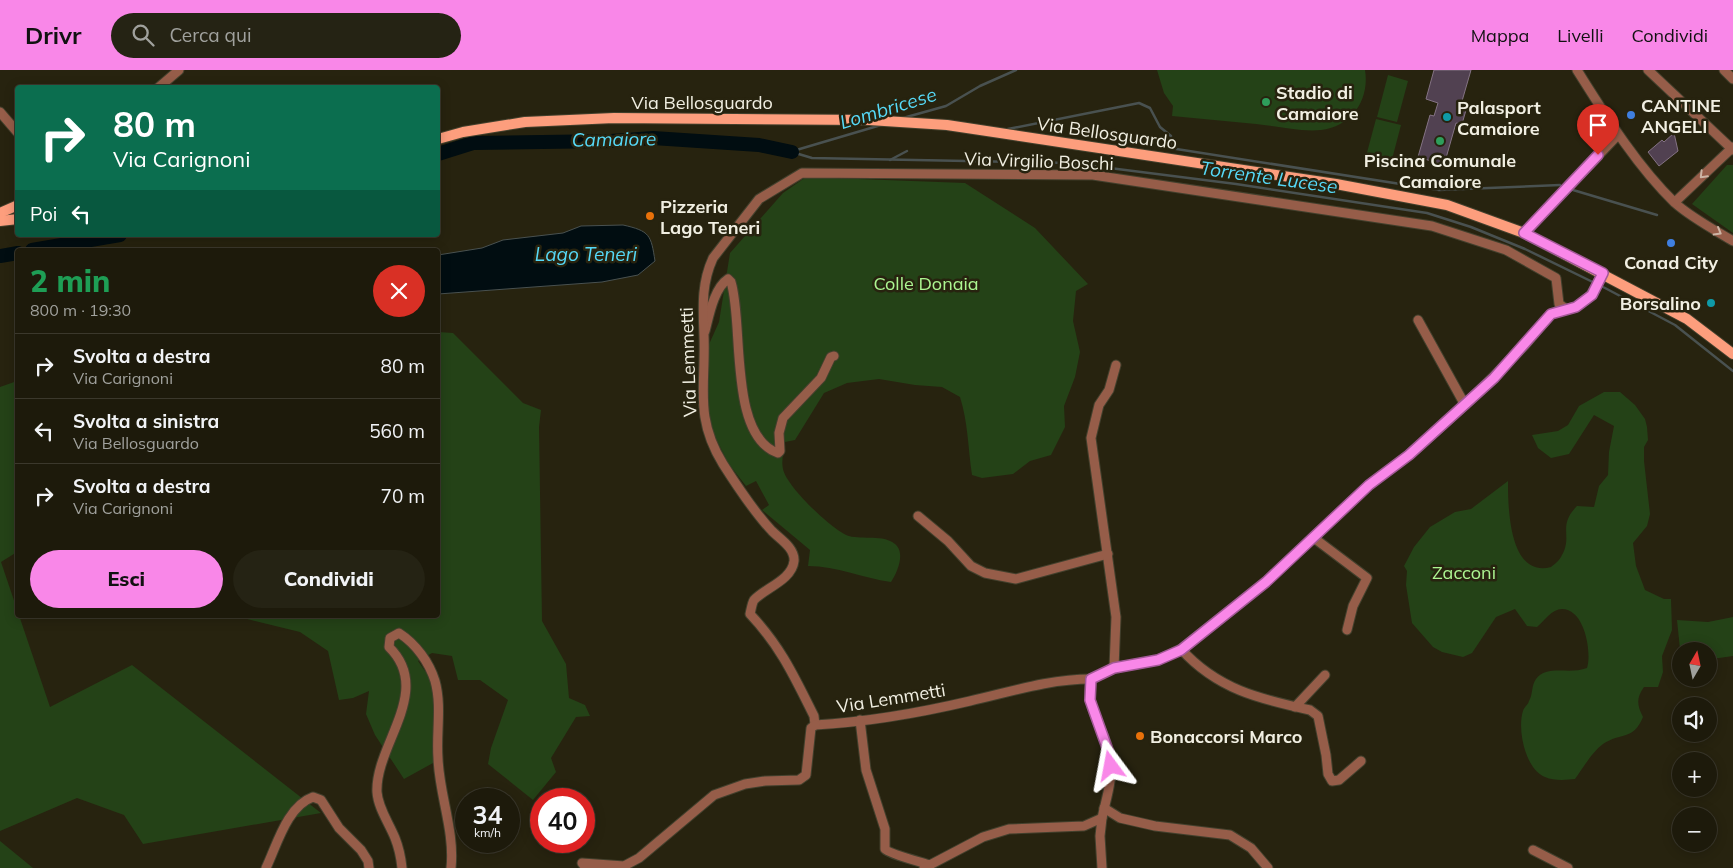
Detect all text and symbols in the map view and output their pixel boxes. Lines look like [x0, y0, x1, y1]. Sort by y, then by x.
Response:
search box [111, 13, 461, 58]
text: Drivr [25, 20, 81, 50]
icon: search [129, 21, 157, 49]
text: Cerca qui [169, 23, 252, 47]
text: Mappa [1471, 24, 1529, 47]
text: Livelli [1557, 24, 1603, 47]
text: Condividi [1631, 24, 1708, 47]
place label: Stadio di Camaiore [1276, 81, 1359, 125]
water label: Lombricese [837, 82, 939, 134]
street label: Via Bellosguardo [631, 91, 773, 114]
place label: CANTINE ANGELI [1641, 94, 1721, 138]
marker: Stadio di Camaiore [1260, 96, 1272, 108]
place label: Palasport Camaiore [1457, 96, 1541, 140]
text: 80 m [113, 102, 196, 146]
pin [1577, 104, 1619, 155]
icon: right [30, 105, 95, 170]
marker: CANTINE ANGELI [1625, 109, 1637, 121]
marker: Palasport Camaiore [1441, 111, 1453, 123]
icon: arrive [1584, 111, 1612, 139]
street label: Via Bellosguardo [1035, 112, 1179, 154]
water label: Camaiore [571, 126, 657, 152]
marker: Piscina Comunale Camaiore [1434, 135, 1446, 147]
text: Via Carignoni [113, 145, 251, 173]
street label: Via Virgilio Boschi [964, 147, 1114, 175]
place label: Piscina Comunale Camaiore [1364, 149, 1516, 193]
water label: Torrente Lucese [1199, 155, 1339, 199]
one-way arrow [1700, 169, 1709, 178]
place label: Pizzeria Lago Teneri [660, 195, 760, 239]
icon: left [67, 200, 95, 228]
text: Poi [30, 202, 57, 226]
marker: Pizzeria Lago Teneri [644, 210, 656, 222]
one-way arrow [1713, 226, 1722, 236]
marker: Conad City [1665, 237, 1677, 249]
water label: Lago Teneri [535, 242, 638, 266]
place label: Conad City [1624, 251, 1718, 274]
text: 2 min [30, 262, 110, 300]
button: close [373, 265, 425, 317]
park label: Colle Donaia [873, 272, 979, 295]
place label: Borsalino [1620, 292, 1701, 315]
marker: Borsalino [1705, 297, 1717, 309]
text: 800 m · 19:30 [30, 300, 131, 320]
street label: Via Lemmetti [675, 307, 701, 417]
text: Svolta a destra [73, 344, 211, 368]
icon: right [30, 352, 58, 380]
text: 80 m [381, 354, 425, 378]
text: Via Carignoni [73, 368, 173, 388]
text: Svolta a sinistra [73, 409, 219, 433]
icon: left [30, 417, 58, 445]
text: 560 m [369, 419, 425, 443]
text: Via Bellosguardo [73, 433, 199, 453]
text: Svolta a destra [73, 474, 211, 498]
icon: right [30, 482, 58, 510]
text: 70 m [381, 484, 425, 508]
text: Via Carignoni [73, 498, 173, 518]
button: Esci [30, 550, 223, 608]
button: Condividi [233, 550, 425, 608]
park label: Zacconi [1432, 561, 1496, 584]
north arrow [1672, 642, 1718, 688]
map controls [1672, 642, 1717, 852]
street label: Via Lemmetti [835, 678, 947, 718]
button: sound [1672, 697, 1717, 742]
place label: Bonaccorsi Marco [1150, 725, 1302, 748]
marker: Bonaccorsi Marco [1134, 730, 1146, 742]
position arrow [1084, 739, 1136, 791]
button: + [1672, 752, 1717, 797]
speed limit sign: 40 [530, 788, 595, 853]
text: 34 [472, 799, 503, 830]
button: − [1672, 807, 1717, 852]
text: km/h [474, 825, 501, 840]

